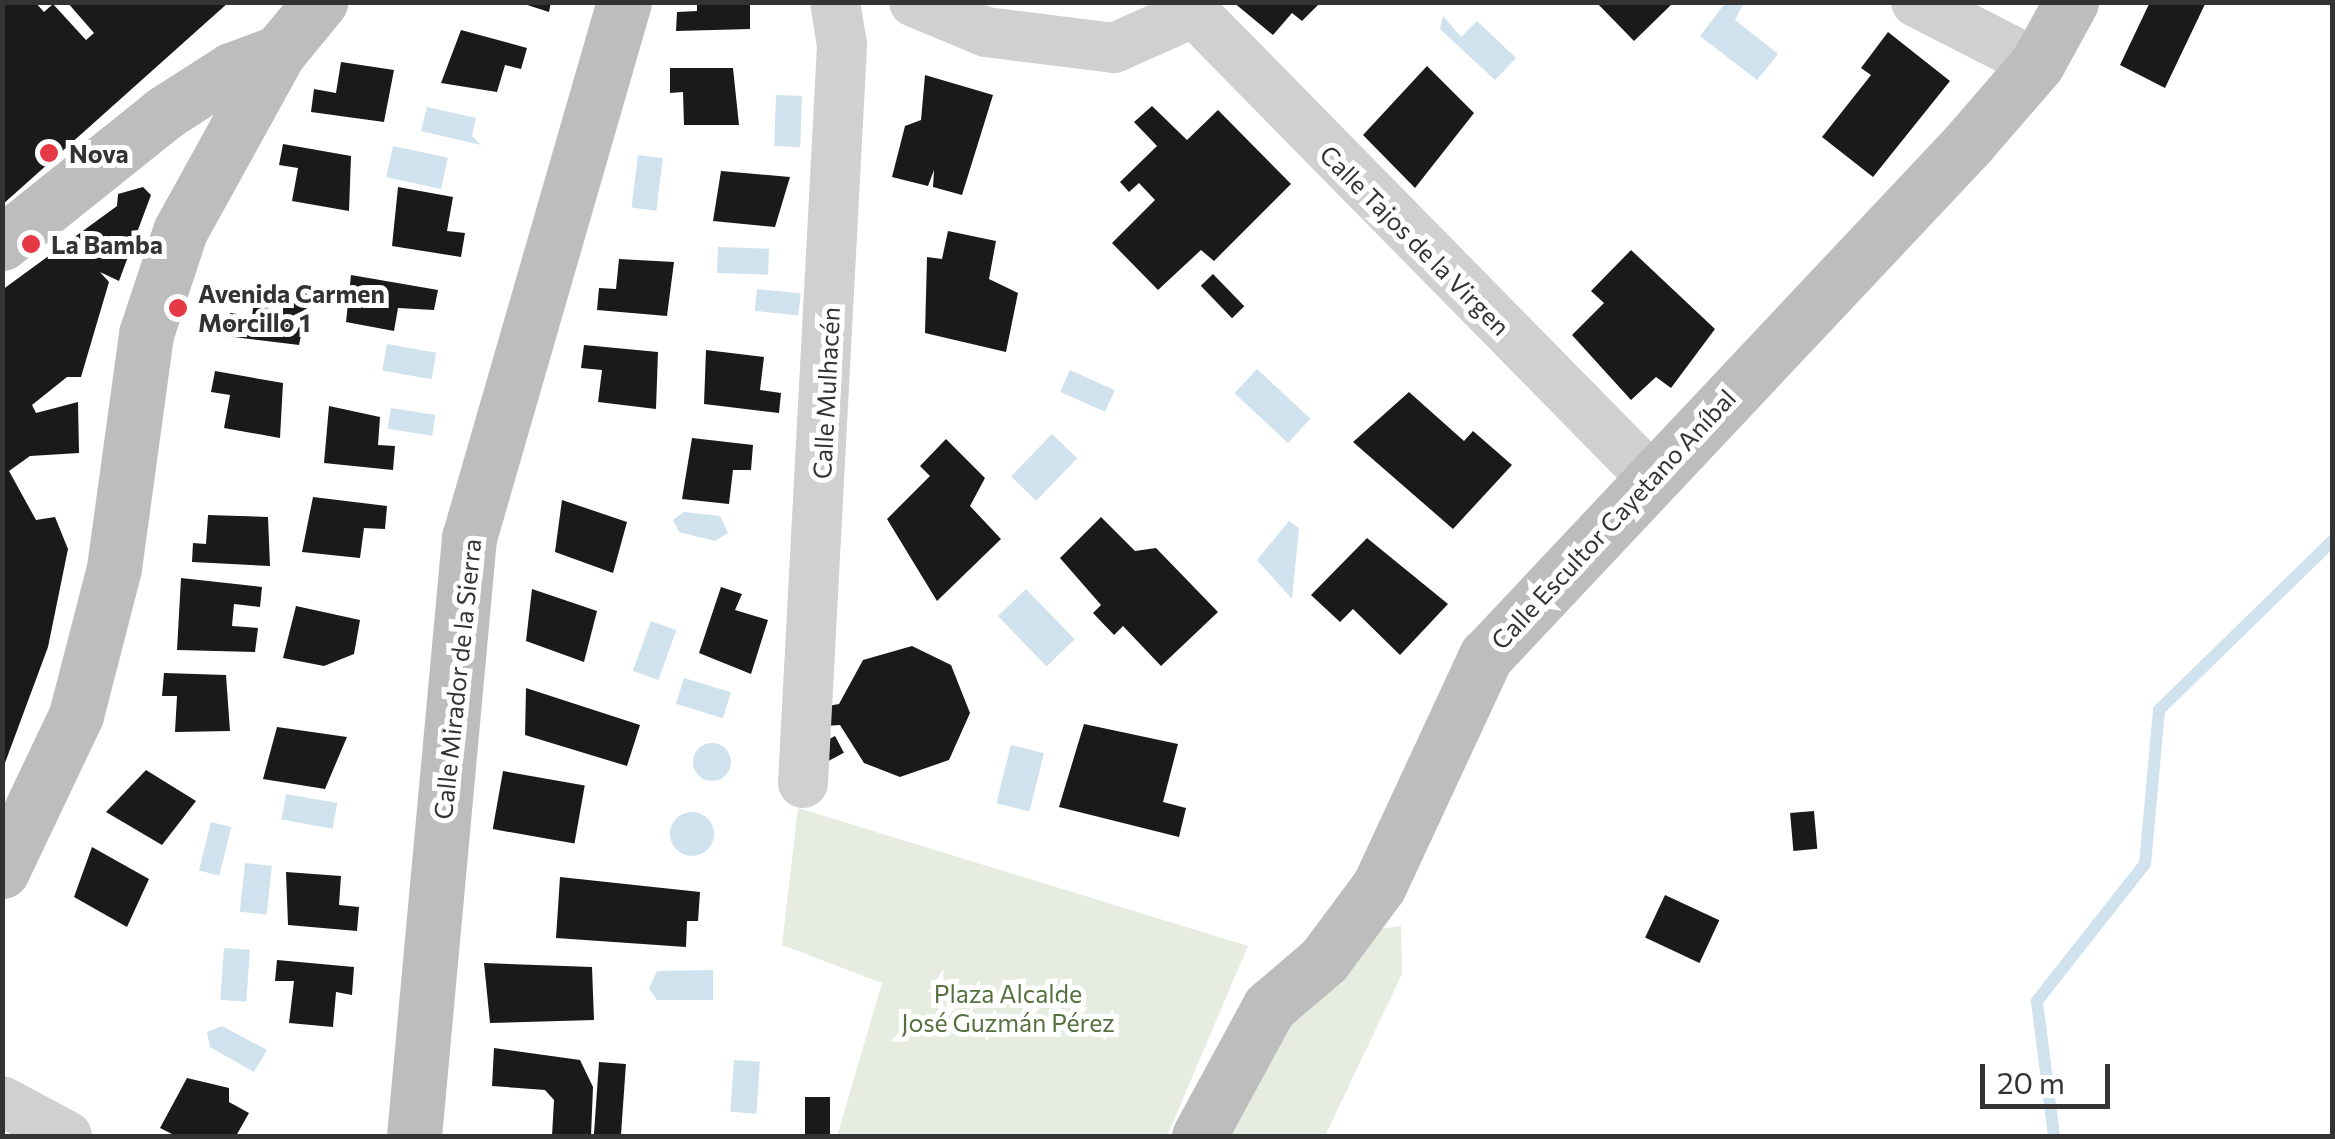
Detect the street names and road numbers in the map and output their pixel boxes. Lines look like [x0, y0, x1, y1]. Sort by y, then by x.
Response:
street label: Calle Tajos de la Virgen [1314, 139, 1516, 341]
street label: Calle Mulhacén [807, 306, 845, 480]
street label: Calle Escultor Cayetano Aníbal [1485, 383, 1741, 655]
street label: Calle Mirador de la Sierra [427, 537, 487, 821]

